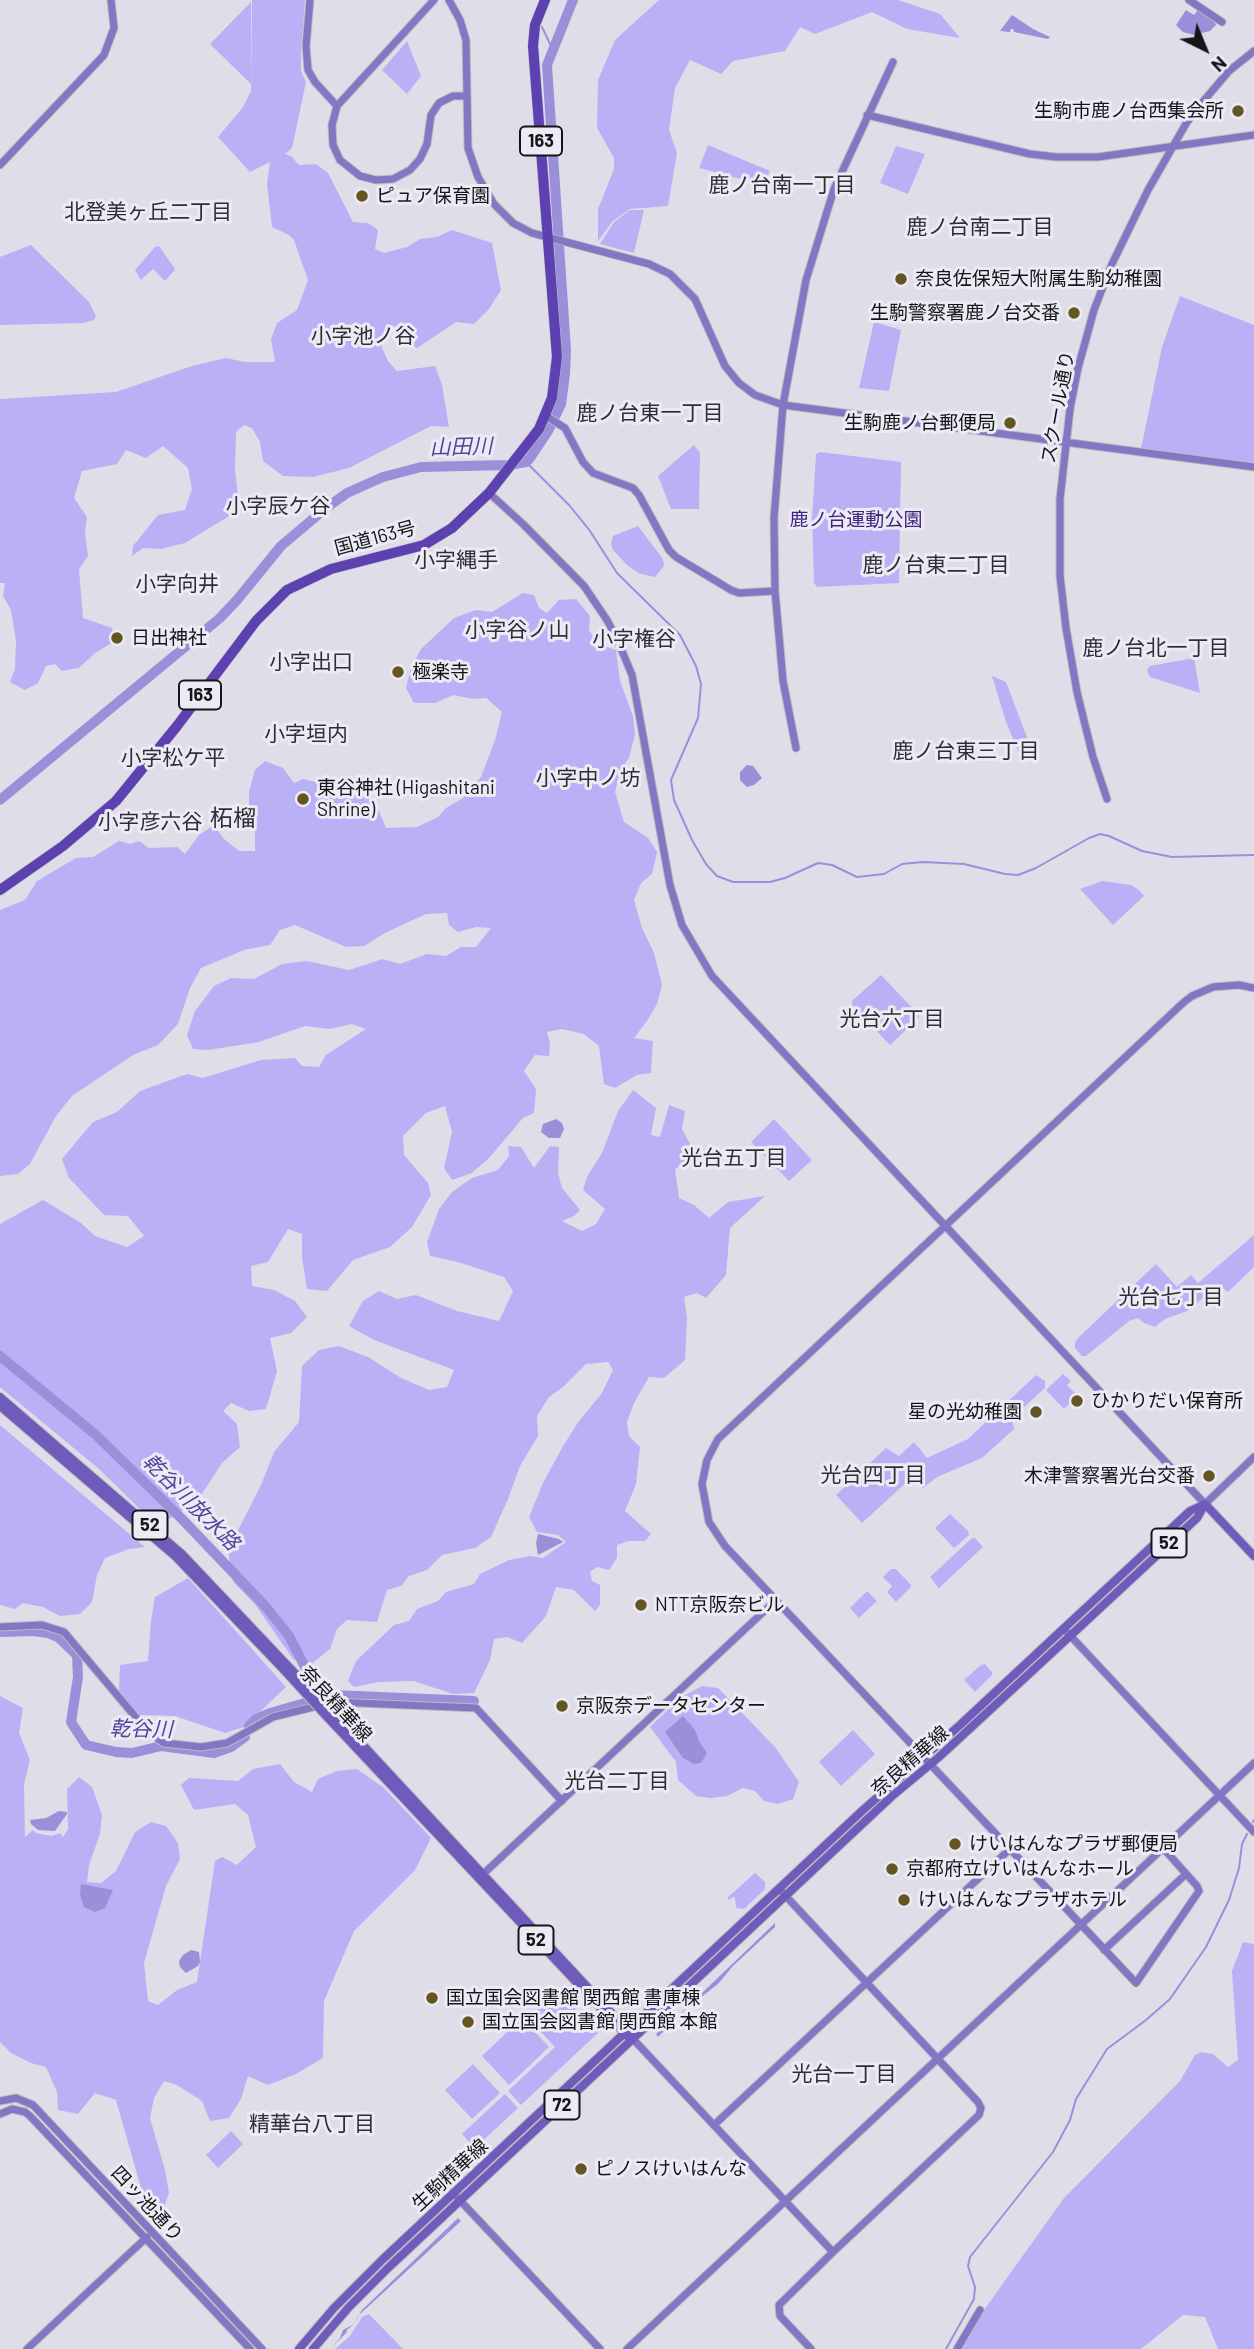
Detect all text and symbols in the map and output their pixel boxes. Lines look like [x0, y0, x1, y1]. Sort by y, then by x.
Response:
north arrow [1170, 14, 1240, 84]
text: N [1207, 52, 1232, 77]
place label: 生駒市鹿ノ台西集会所 [1034, 100, 1224, 122]
marker: 生駒市鹿ノ台西集会所 [1230, 103, 1246, 119]
road number: 163 [520, 126, 562, 156]
district label: 鹿ノ台南一丁目 [709, 172, 855, 198]
place label: ピュア保育園 [376, 185, 490, 207]
marker: ピュア保育園 [354, 188, 370, 204]
district label: 北登美ヶ丘二丁目 [64, 199, 232, 225]
district label: 鹿ノ台南二丁目 [907, 214, 1053, 240]
place label: 奈良佐保短大附属生駒幼稚園 [915, 268, 1162, 290]
marker: 奈良佐保短大附属生駒幼稚園 [893, 271, 909, 287]
place label: 生駒警察署鹿ノ台交番 [870, 302, 1060, 324]
marker: 生駒警察署鹿ノ台交番 [1066, 305, 1082, 321]
district label: 小字池ノ谷 [311, 323, 415, 349]
street label: スクール通り [1037, 349, 1079, 465]
district label: 鹿ノ台東一丁目 [577, 400, 723, 426]
place label: 生駒鹿ノ台郵便局 [844, 412, 996, 434]
marker: 生駒鹿ノ台郵便局 [1002, 415, 1018, 431]
water label: 山田川 [429, 433, 493, 461]
district label: 小字辰ケ谷 [226, 493, 330, 519]
park label: 鹿ノ台運動公園 [790, 509, 922, 531]
street label: 国道163号 [332, 516, 418, 560]
district label: 小字縄手 [414, 547, 498, 573]
district label: 鹿ノ台東二丁目 [863, 552, 1009, 578]
district label: 小字向井 [135, 571, 219, 597]
district label: 小字谷ノ山 [465, 617, 569, 643]
district label: 小字権谷 [592, 626, 676, 652]
place label: 日出神社 [131, 627, 207, 649]
marker: 日出神社 [109, 630, 125, 646]
district label: 鹿ノ台北一丁目 [1083, 635, 1229, 661]
district label: 小字出口 [269, 649, 353, 675]
place label: 極楽寺 [412, 661, 469, 683]
marker: 極楽寺 [390, 664, 406, 680]
road number: 163 [179, 680, 221, 710]
district label: 小字垣内 [264, 721, 348, 747]
district label: 鹿ノ台東三丁目 [893, 738, 1039, 764]
district label: 小字松ケ平 [121, 745, 225, 771]
district label: 小字中ノ坊 [536, 765, 640, 791]
place label: 東谷神社 (Higashitani Shrine) [317, 777, 495, 821]
marker: 東谷神社 (Higashitani Shrine) [295, 791, 311, 807]
district label: 柘榴 [210, 804, 256, 832]
district label: 小字彦六谷 [98, 809, 202, 835]
district label: 光台六丁目 [840, 1006, 944, 1032]
district label: 光台五丁目 [682, 1145, 786, 1171]
district label: 光台七丁目 [1119, 1284, 1223, 1310]
place label: ひかりだい保育所 [1091, 1390, 1243, 1412]
marker: ひかりだい保育所 [1069, 1393, 1085, 1409]
place label: 星の光幼稚園 [908, 1401, 1022, 1423]
marker: 星の光幼稚園 [1028, 1404, 1044, 1420]
water label: 乾谷川放水路 [138, 1449, 244, 1555]
district label: 光台四丁目 [821, 1462, 925, 1488]
place label: 木津警察署光台交番 [1024, 1465, 1195, 1487]
marker: 木津警察署光台交番 [1201, 1468, 1217, 1484]
road number: 52 [132, 1510, 168, 1540]
road number: 52 [1152, 1528, 1186, 1558]
place label: NTT京阪奈ビル [655, 1594, 784, 1616]
marker: NTT京阪奈ビル [633, 1597, 649, 1613]
street label: 奈良精華線 [295, 1661, 377, 1747]
place label: 京阪奈データセンター [576, 1695, 766, 1717]
marker: 京阪奈データセンター [554, 1698, 570, 1714]
water label: 乾谷川 [109, 1716, 173, 1742]
street label: 奈良精華線 [867, 1721, 953, 1801]
district label: 光台二丁目 [565, 1768, 669, 1794]
place label: けいはんなプラザ郵便局 [969, 1833, 1178, 1855]
marker: けいはんなプラザ郵便局 [947, 1836, 963, 1852]
place label: 京都府立けいはんなホール [906, 1858, 1134, 1880]
marker: 京都府立けいはんなホール [884, 1861, 900, 1877]
place label: けいはんなプラザホテル [918, 1889, 1127, 1911]
marker: けいはんなプラザホテル [896, 1892, 912, 1908]
road number: 52 [518, 1926, 554, 1954]
place label: 国立国会図書館 関西館 書庫棟 [446, 1987, 701, 2009]
marker: 国立国会図書館 関西館 書庫棟 [424, 1990, 440, 2006]
place label: 国立国会図書館 関西館 本館 [482, 2011, 718, 2033]
marker: 国立国会図書館 関西館 本館 [460, 2014, 476, 2030]
district label: 光台一丁目 [792, 2061, 896, 2087]
road number: 72 [544, 2090, 580, 2120]
district label: 精華台八丁目 [249, 2111, 375, 2137]
street label: 生駒精華線 [407, 2134, 493, 2216]
place label: ピノスけいはんな [595, 2158, 747, 2180]
street label: 四ッ池通り [106, 2161, 188, 2247]
marker: ピノスけいはんな [573, 2161, 589, 2177]

